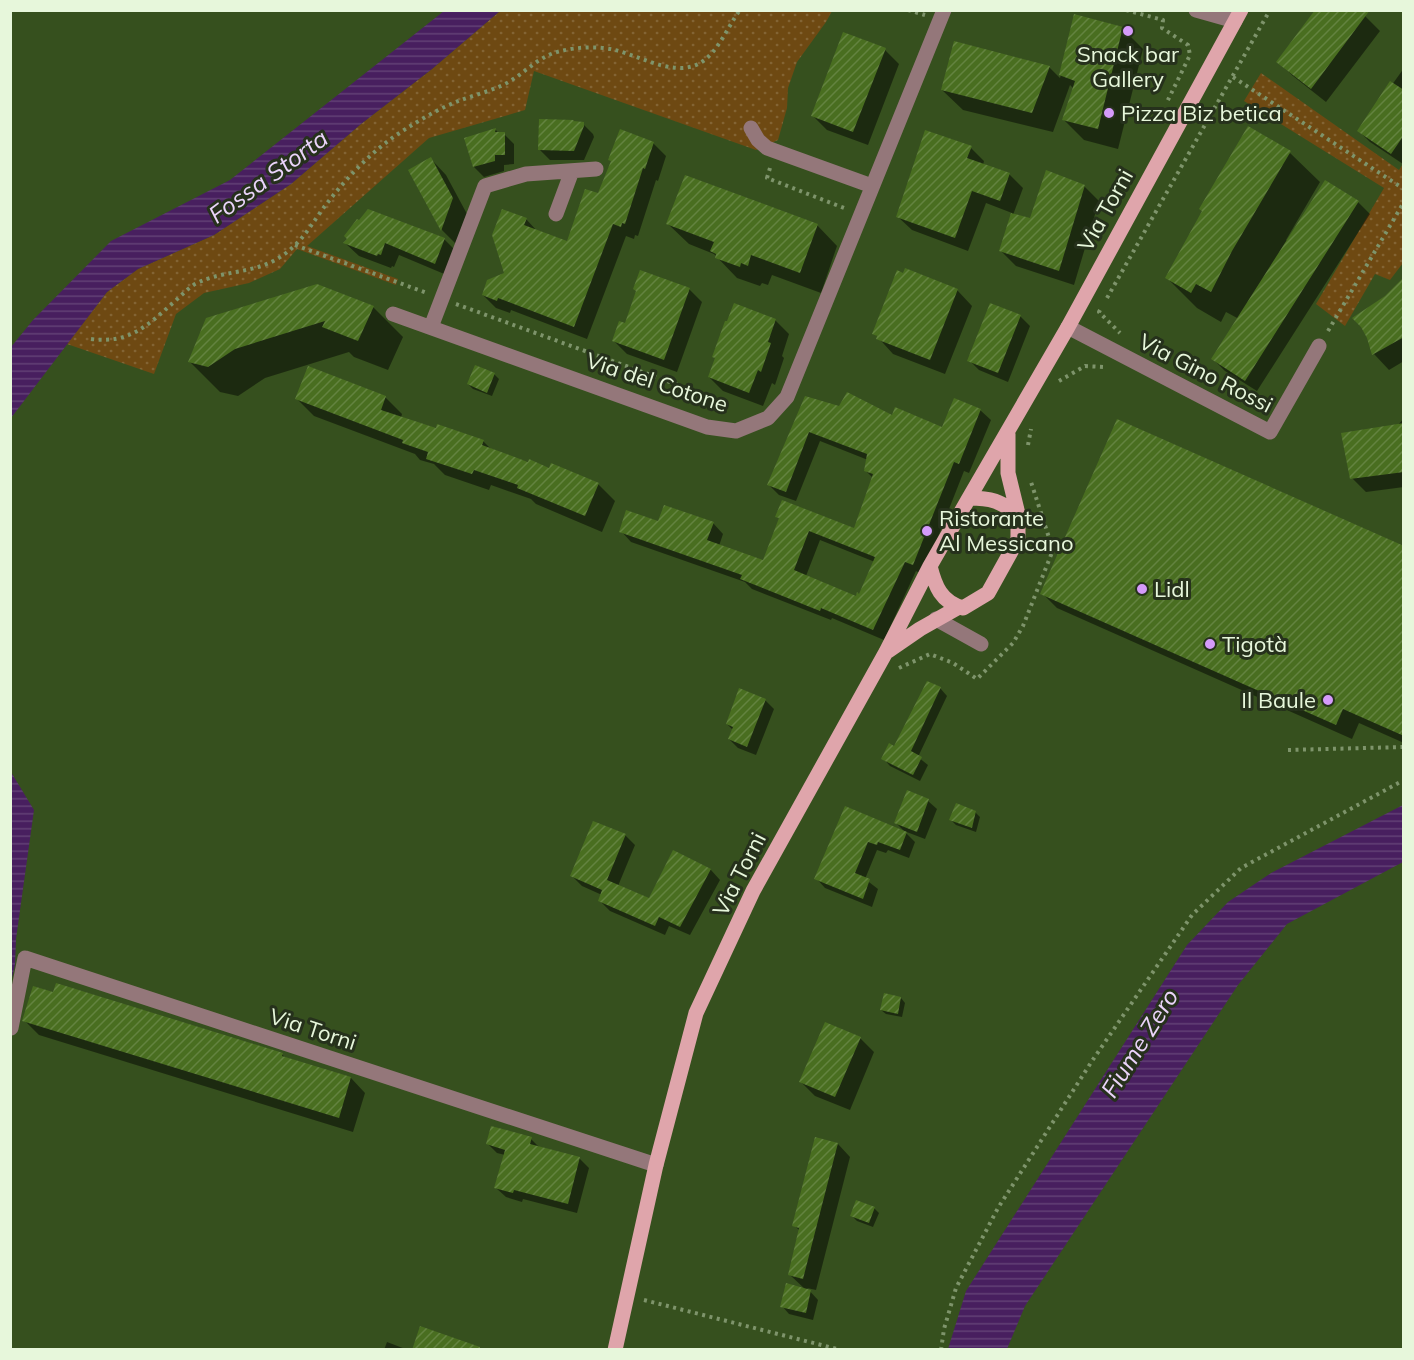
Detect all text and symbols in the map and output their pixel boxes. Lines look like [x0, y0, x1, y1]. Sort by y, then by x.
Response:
marker: Snack bar Gallery [1121, 24, 1135, 38]
place label: Snack bar Gallery [1077, 40, 1179, 93]
place label: Pizza Biz betica [1121, 99, 1282, 127]
marker: Pizza Biz betica [1102, 106, 1116, 120]
water label: Fossa Storta [202, 123, 334, 229]
street label: Via Torni [1071, 164, 1139, 256]
street label: Via Gino Rossi [1134, 327, 1278, 419]
street label: Via del Cotone [583, 346, 731, 418]
place label: Ristorante Al Messicano [939, 504, 1074, 557]
marker: Ristorante Al Messicano [920, 524, 934, 538]
place label: Lidl [1154, 575, 1190, 603]
marker: Lidl [1135, 582, 1149, 596]
place label: Tigotà [1222, 630, 1287, 658]
marker: Tigotà [1203, 637, 1217, 651]
place label: Il Baule [1241, 686, 1316, 714]
marker: Il Baule [1321, 693, 1335, 707]
street label: Via Torni [706, 828, 772, 920]
water label: Fiume Zero [1094, 983, 1184, 1103]
street label: Via Torni [266, 1002, 360, 1056]

